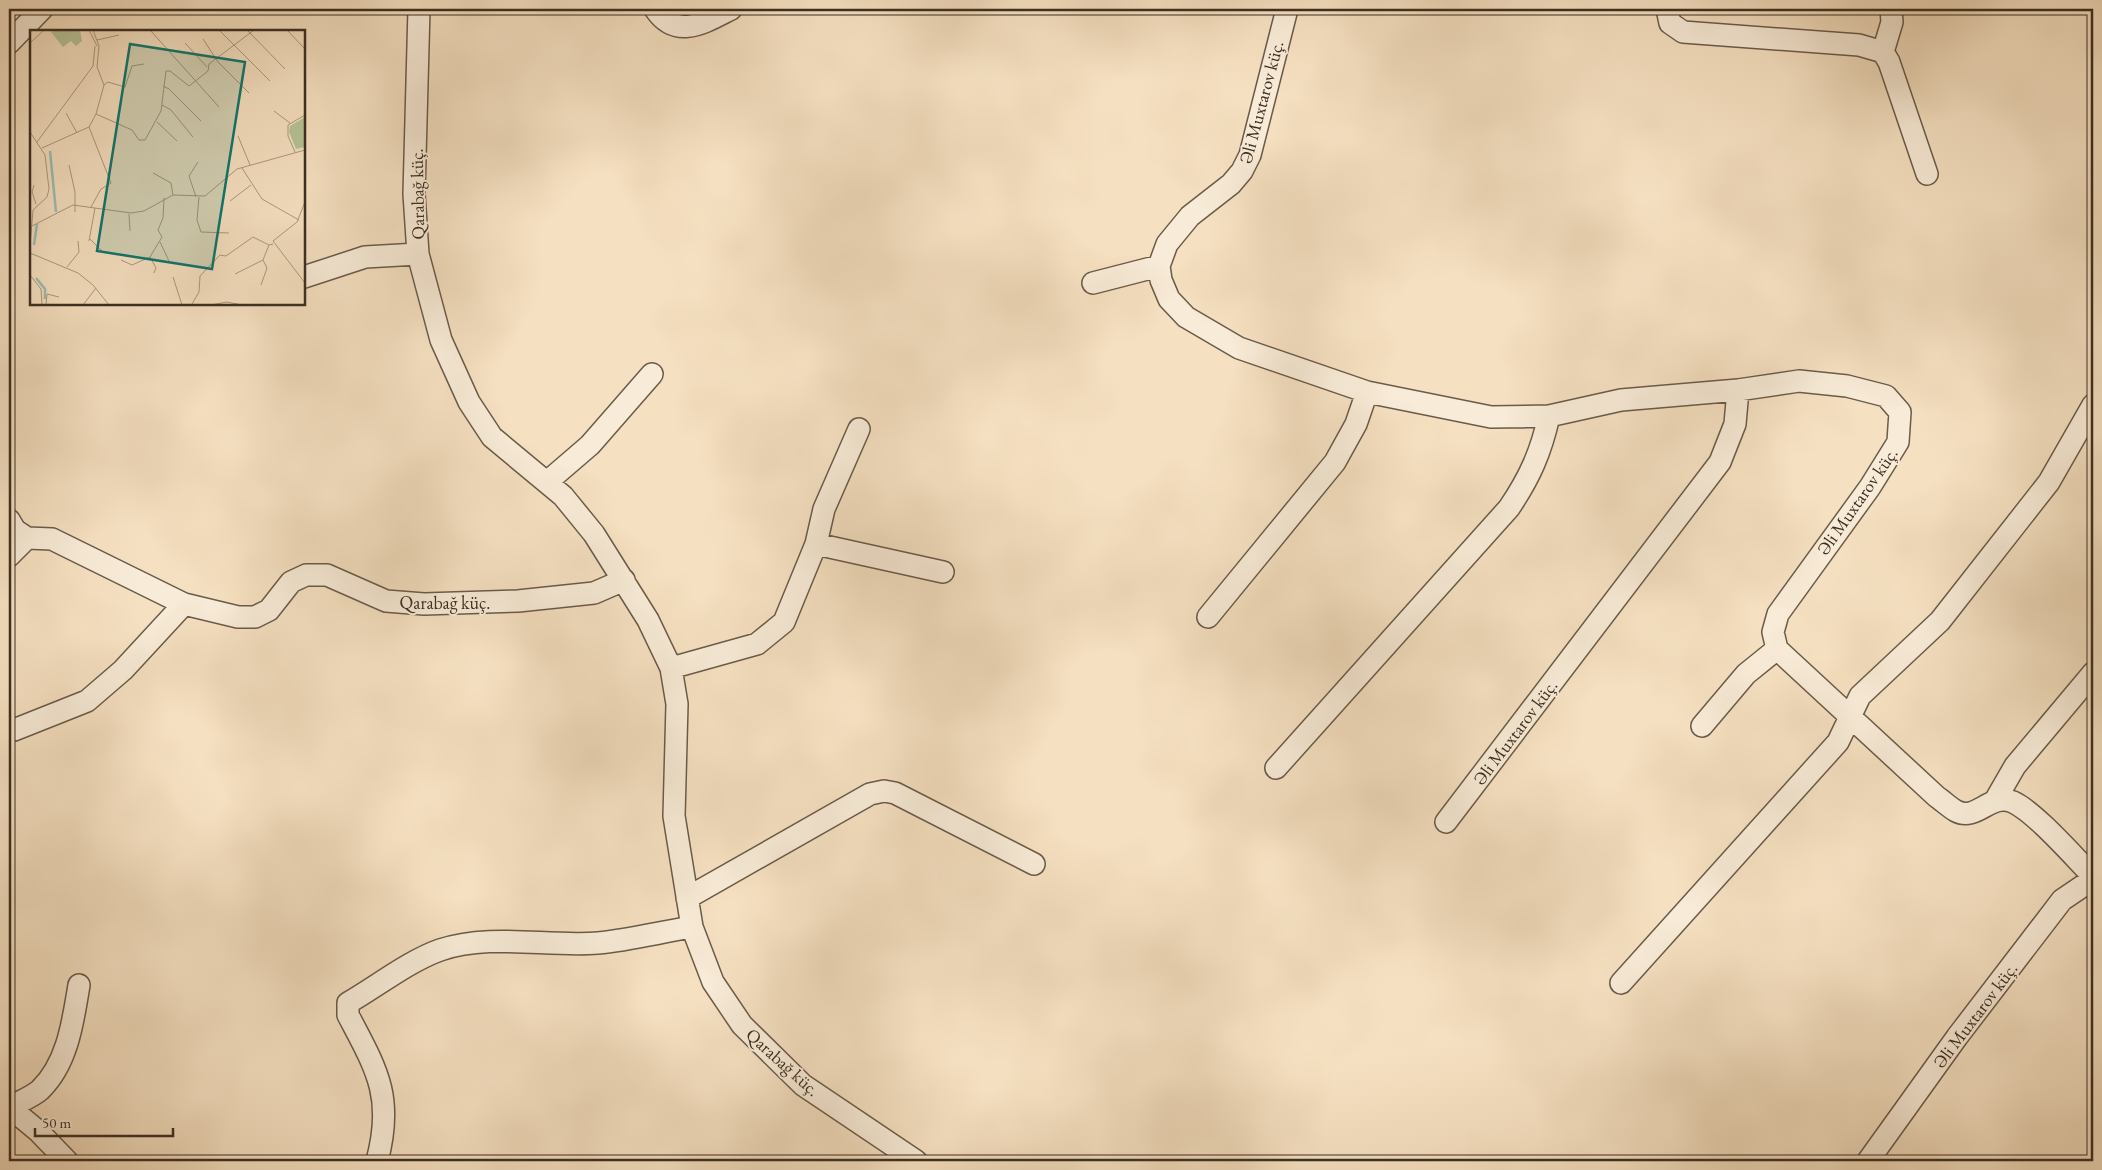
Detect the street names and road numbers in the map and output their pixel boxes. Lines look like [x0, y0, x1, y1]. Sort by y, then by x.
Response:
street label: Əli Muxtarov küç. [1234, 38, 1288, 166]
street label: Qarabağ küç. [405, 148, 429, 240]
street label: Əli Muxtarov küç. [1811, 443, 1903, 559]
street label: Qarabağ küç. [399, 591, 491, 614]
street label: Əli Muxtarov küç. [1468, 675, 1562, 789]
street label: Əli Muxtarov küç. [1928, 958, 2022, 1072]
street label: Qarabağ küç. [741, 1023, 825, 1101]

